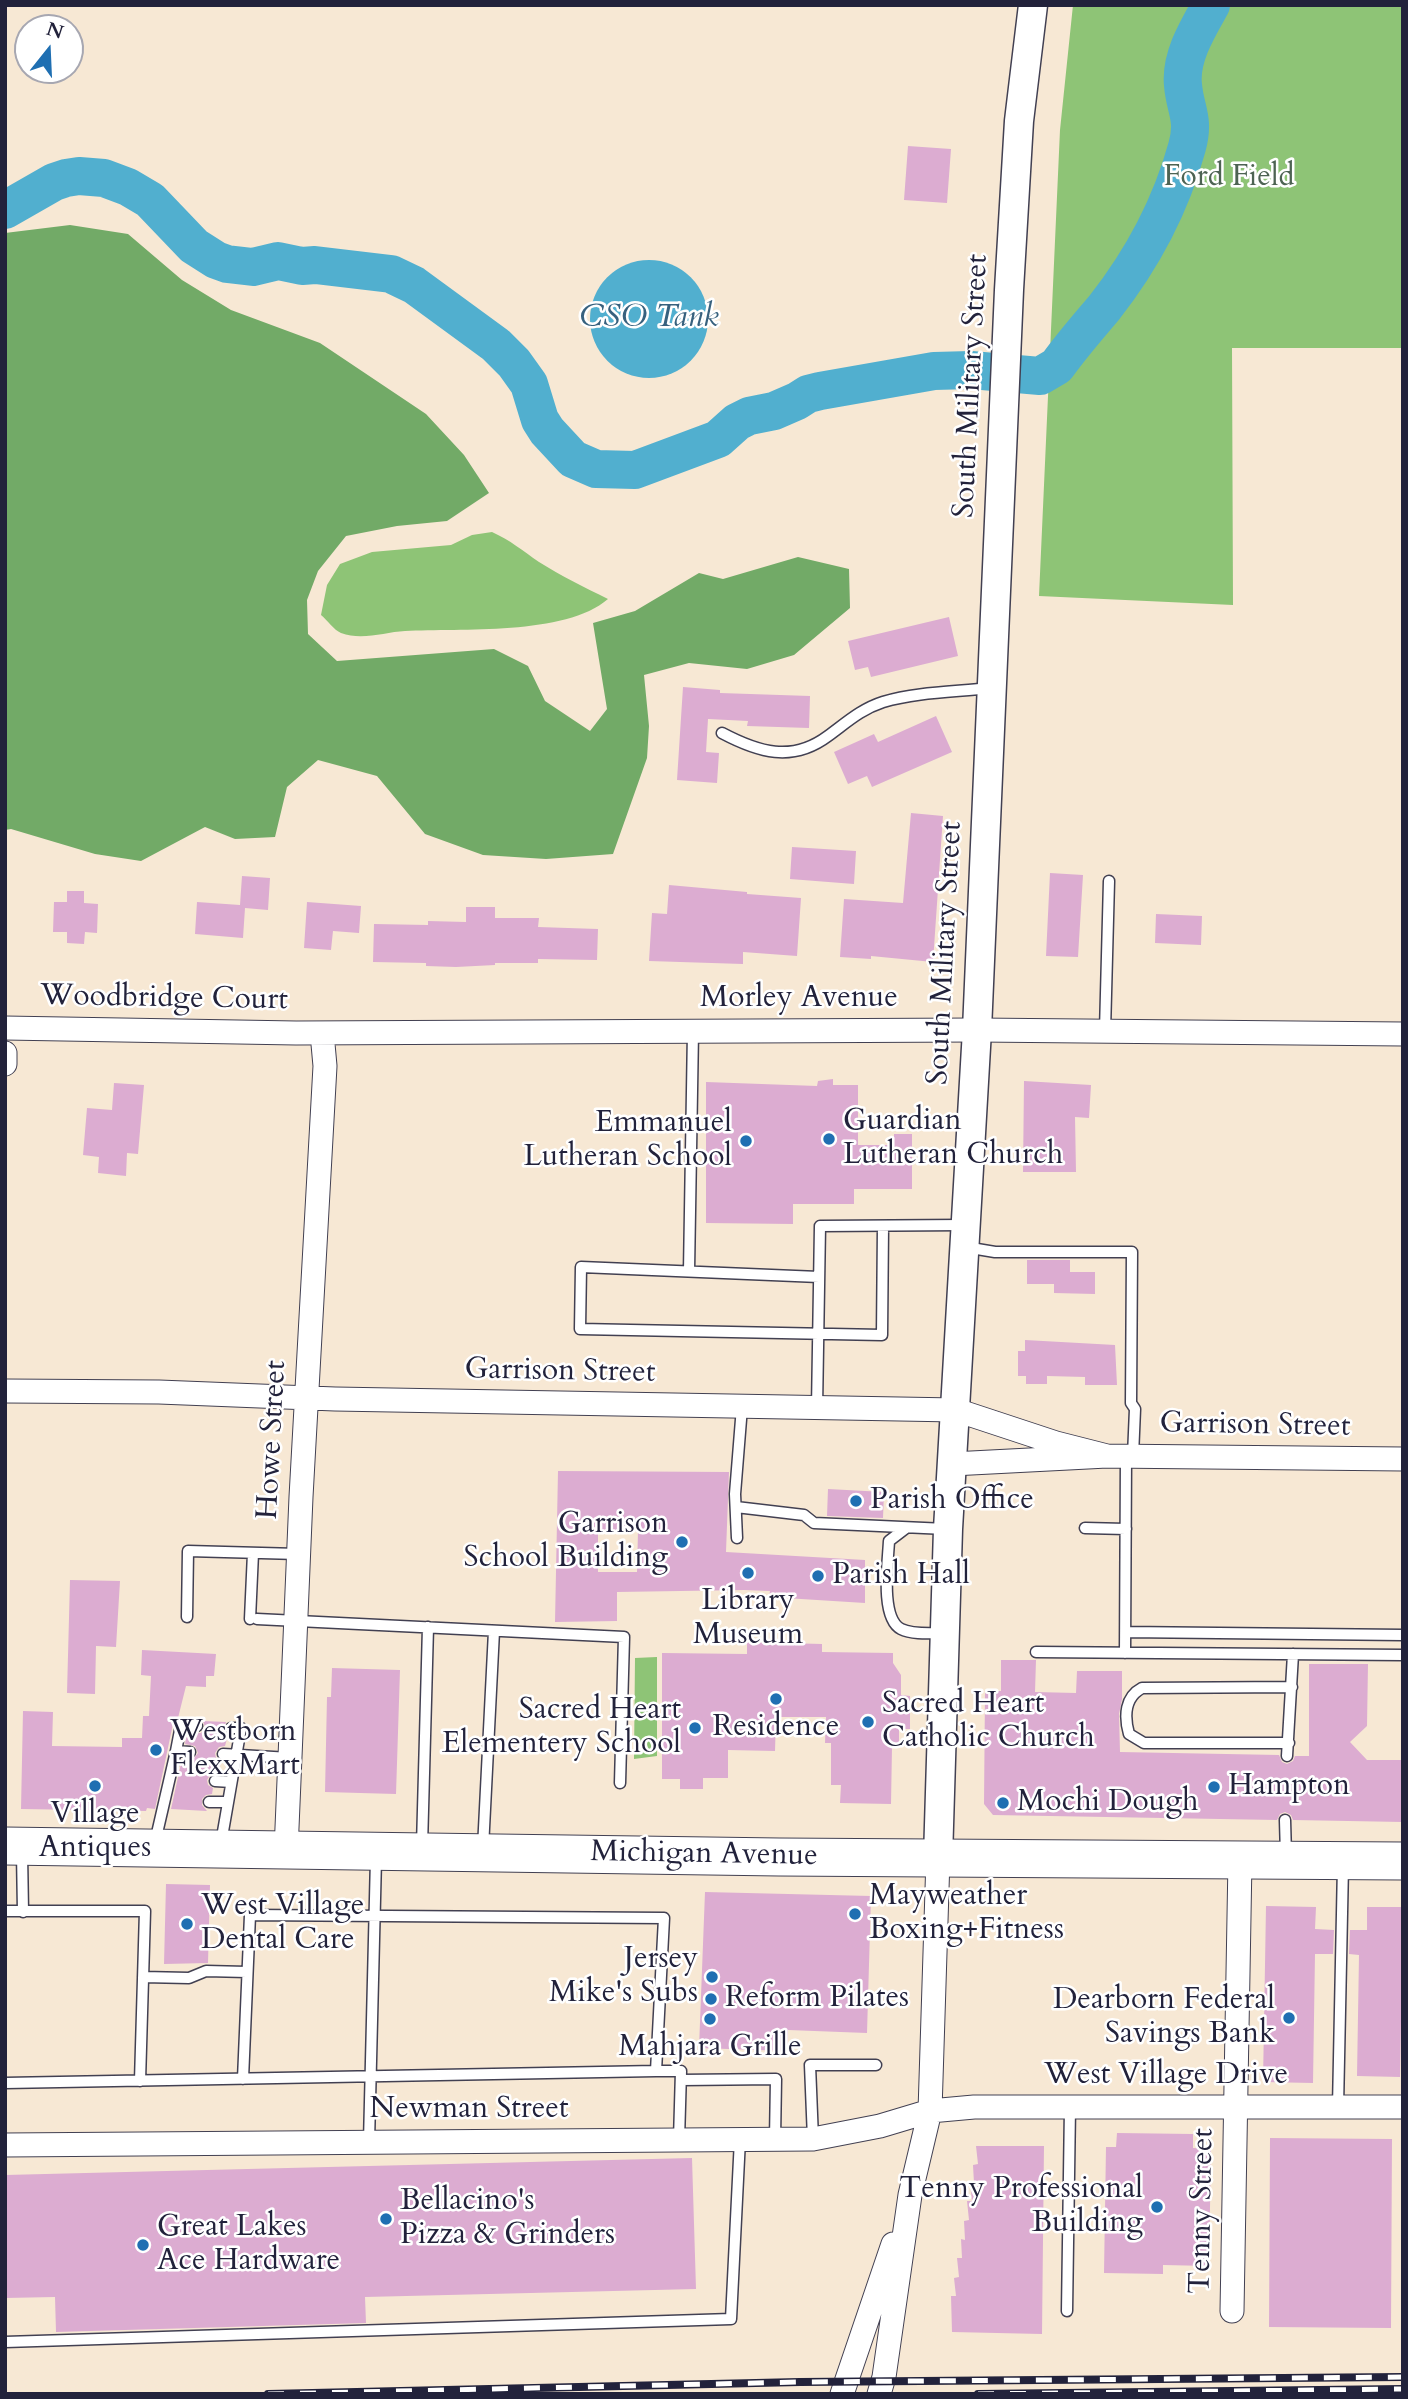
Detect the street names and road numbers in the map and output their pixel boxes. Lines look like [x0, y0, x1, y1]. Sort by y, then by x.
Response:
street label: South Military Street [947, 253, 997, 519]
street label: South Military Street [921, 820, 971, 1086]
street label: Woodbridge Court [40, 979, 288, 1019]
street label: Morley Avenue [700, 981, 898, 1017]
street label: Garrison Street [464, 1352, 656, 1392]
street label: Howe Street [251, 1360, 295, 1520]
street label: Garrison Street [1159, 1406, 1351, 1446]
street label: Michigan Avenue [590, 1835, 818, 1875]
street label: West Village Drive [1044, 2058, 1288, 2094]
street label: Newman Street [370, 2092, 568, 2128]
street label: Tenny Street [1184, 2128, 1222, 2294]

